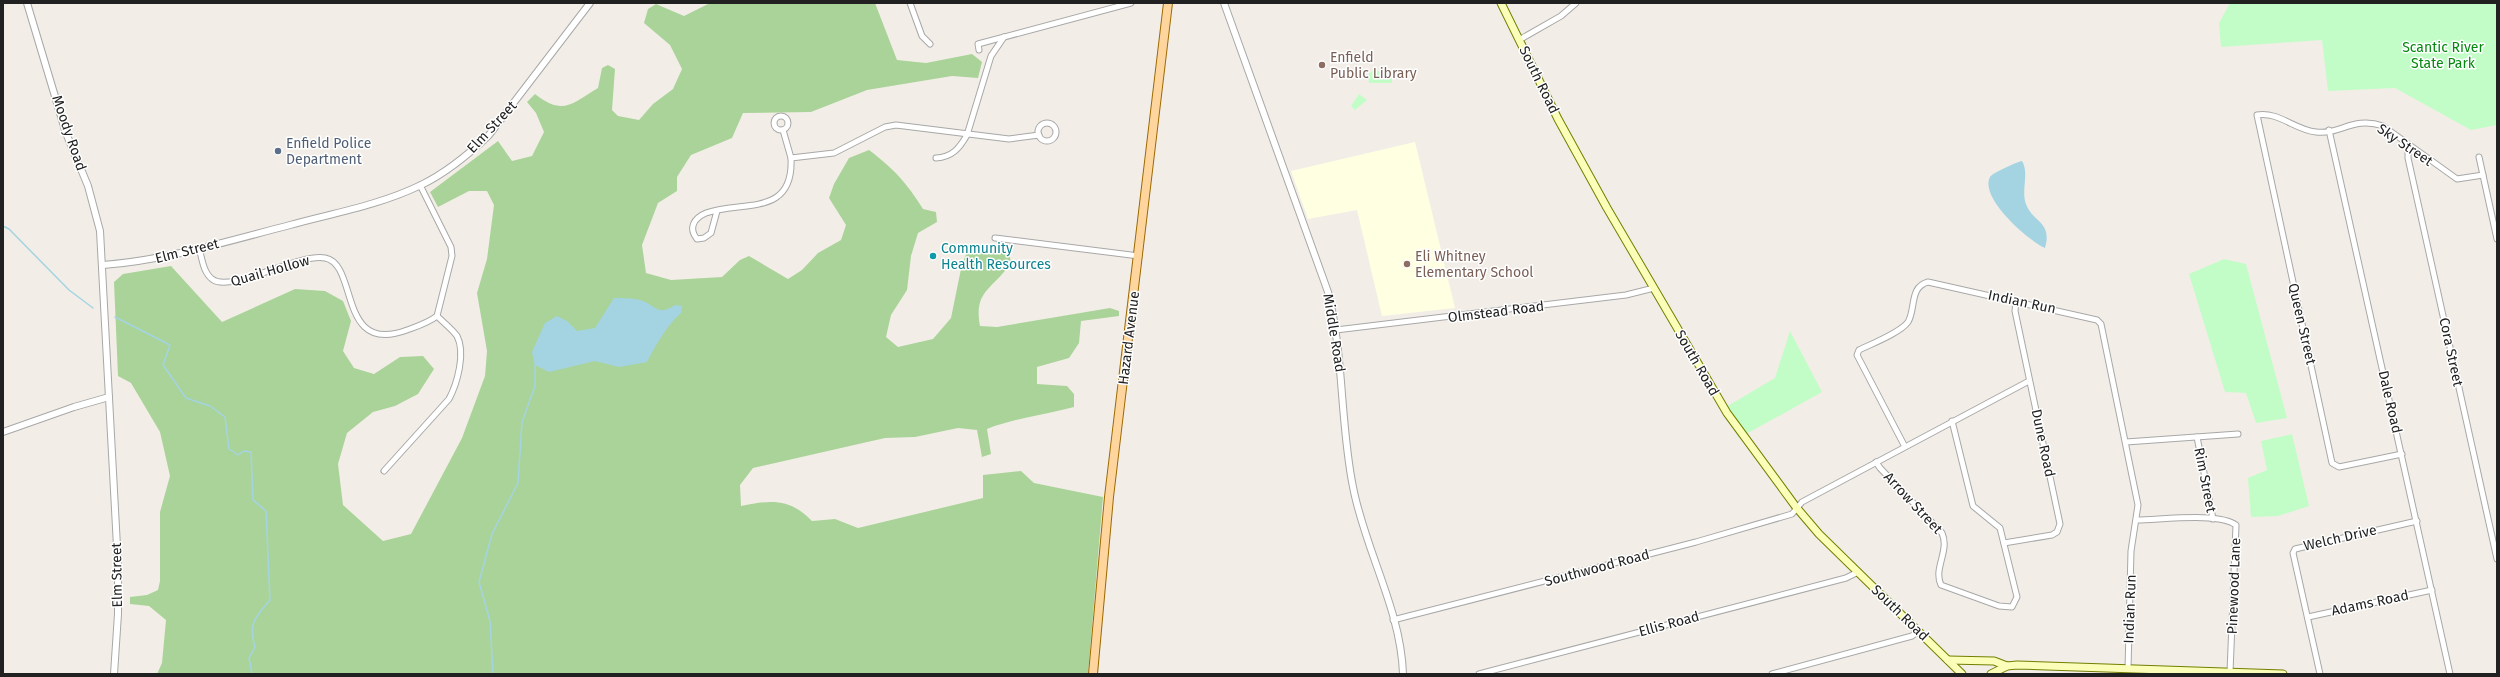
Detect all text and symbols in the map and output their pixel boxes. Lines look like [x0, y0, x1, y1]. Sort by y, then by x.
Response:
park label: Scantic River State Park [2402, 39, 2484, 72]
street label: South Road [1515, 43, 1563, 117]
place label: Enfield Public Library [1330, 49, 1417, 82]
marker: Enfield Public Library [1317, 60, 1327, 70]
street label: Moody Road [48, 93, 90, 173]
street label: Elm Street [464, 97, 521, 157]
street label: Sky Street [2374, 120, 2437, 170]
place label: Enfield Police Department [286, 135, 371, 168]
marker: Enfield Police Department [273, 146, 283, 156]
street label: Elm Street [153, 235, 222, 267]
place label: Community Health Resources [941, 240, 1051, 273]
place label: Eli Whitney Elementary School [1415, 248, 1533, 281]
marker: Community Health Resources [928, 251, 938, 261]
street label: Quail Hollow [229, 252, 311, 290]
marker: Eli Whitney Elementary School [1402, 259, 1412, 269]
street label: Queen Street [2284, 282, 2320, 367]
street label: Indian Run [1986, 287, 2058, 317]
street label: Hazard Avenue [1115, 290, 1143, 386]
street label: Middle Road [1319, 293, 1349, 373]
street label: Olmstead Road [1447, 298, 1545, 326]
street label: Cora Street [2435, 316, 2467, 389]
street label: South Road [1671, 327, 1723, 399]
street label: Dale Road [2375, 369, 2405, 435]
street label: Dune Road [2028, 407, 2058, 479]
street label: Rim Street [2190, 446, 2220, 515]
street label: Arrow Street [1880, 469, 1947, 538]
street label: Welch Drive [2302, 521, 2378, 555]
street label: Pinewood Lane [2224, 537, 2244, 635]
street label: Elm Street [108, 541, 126, 608]
street label: Southwood Road [1543, 546, 1651, 590]
street label: Indian Run [2120, 574, 2140, 644]
street label: South Road [1868, 581, 1932, 645]
street label: Adams Road [2330, 587, 2410, 619]
street label: Ellis Road [1637, 608, 1701, 640]

